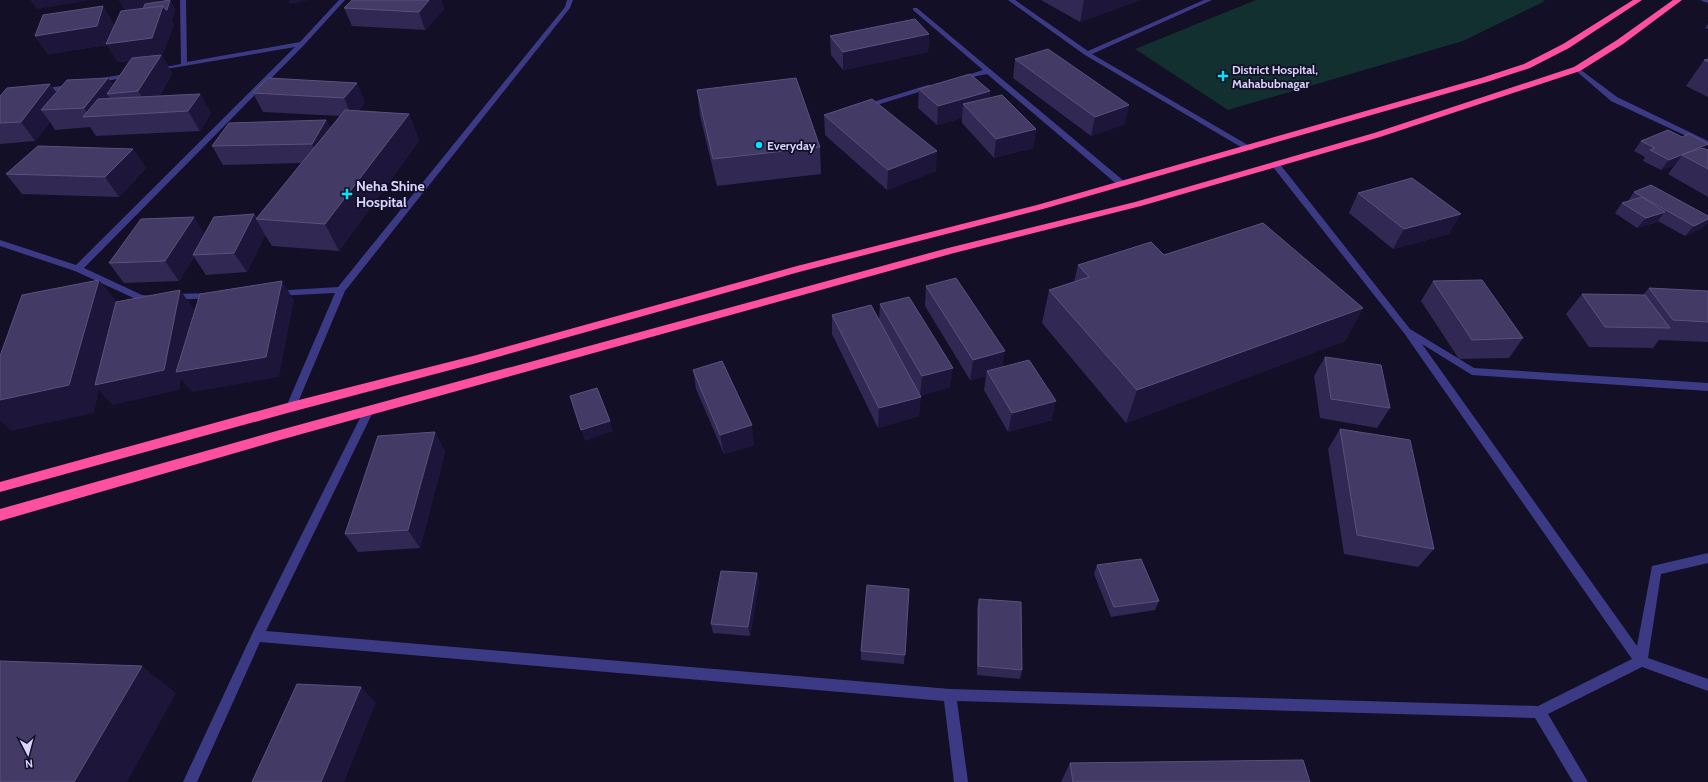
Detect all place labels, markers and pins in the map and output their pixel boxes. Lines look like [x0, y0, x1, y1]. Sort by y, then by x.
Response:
place label: District Hospital, Mahabubnagar [1232, 62, 1318, 91]
marker: District Hospital, Mahabubnagar [1217, 70, 1229, 82]
place label: Everyday [767, 138, 816, 153]
marker: Everyday [754, 140, 764, 150]
place label: Neha Shine Hospital [356, 177, 425, 211]
marker: Neha Shine Hospital [341, 188, 353, 200]

